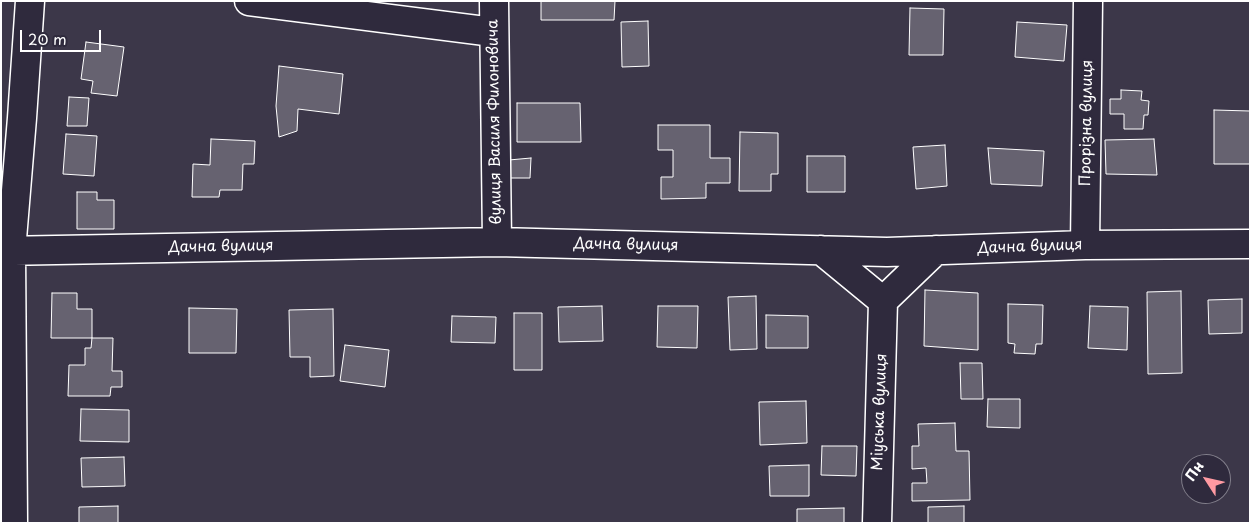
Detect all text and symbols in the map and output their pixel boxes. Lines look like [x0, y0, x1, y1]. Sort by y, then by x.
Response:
street label: вулиця Василя Филоновича [484, 19, 506, 225]
scale bar [22, 20, 104, 52]
text: 20 m [28, 27, 67, 50]
street label: Прорізна вулиця [1077, 60, 1097, 186]
street label: Дачна вулиця [573, 235, 679, 255]
street label: Дачна вулиця [977, 236, 1083, 258]
street label: Дачна вулиця [168, 237, 274, 257]
street label: Міуська вулиця [869, 353, 891, 471]
north arrow [1181, 454, 1231, 504]
text: Пн [1180, 456, 1209, 485]

